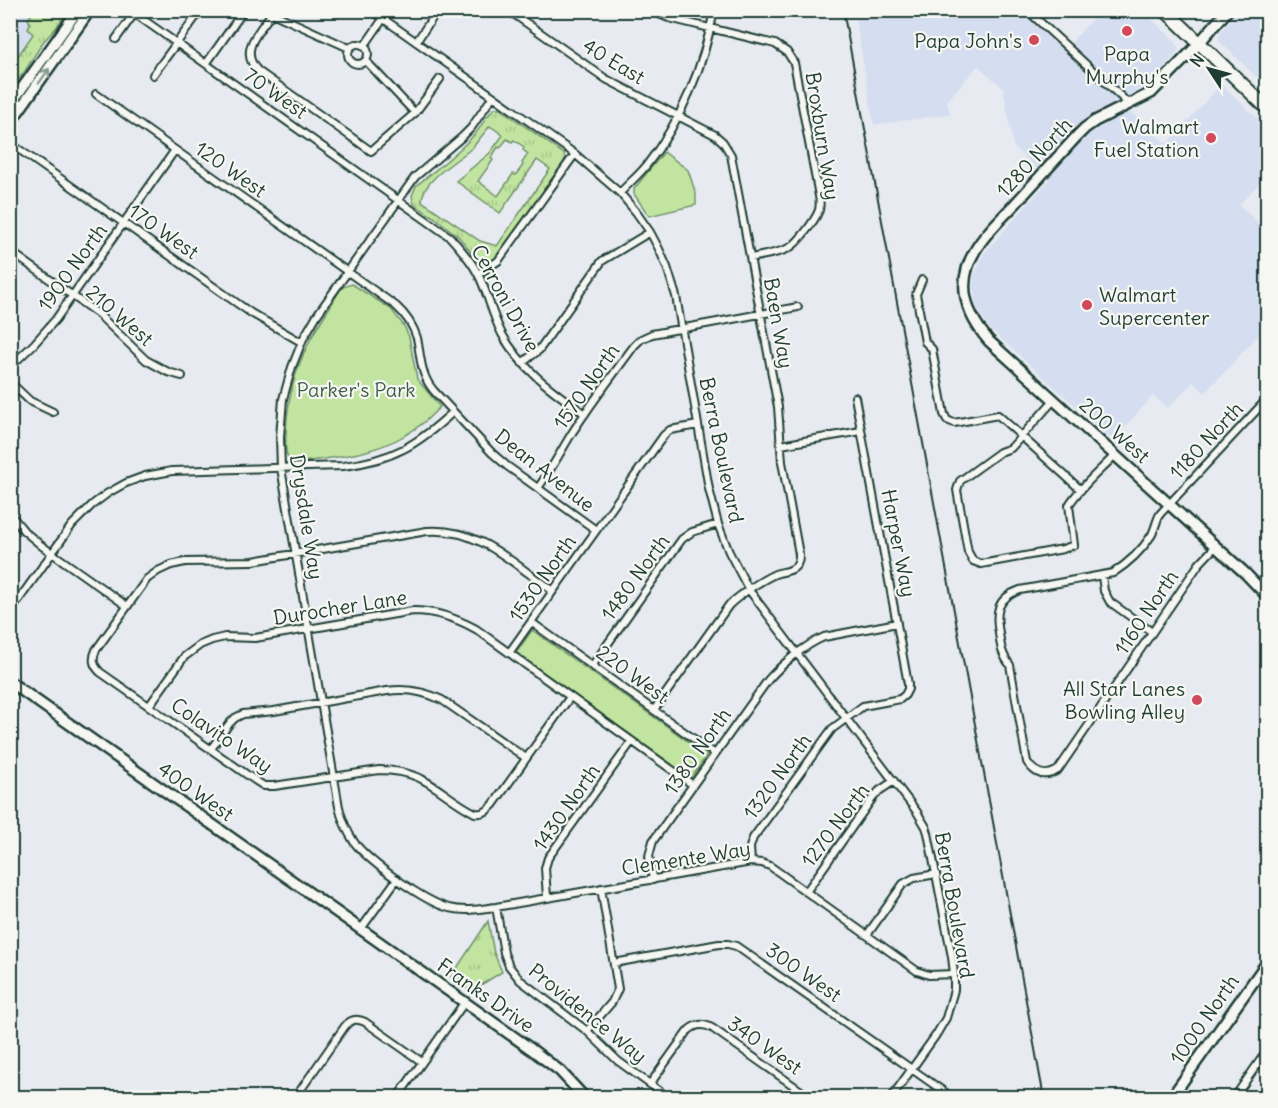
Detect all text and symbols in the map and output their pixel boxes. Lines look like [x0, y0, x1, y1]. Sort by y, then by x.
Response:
marker: Papa Murphy's [1120, 24, 1134, 38]
place label: Papa John's [914, 28, 1022, 53]
street label: 40 East [578, 33, 650, 89]
marker: Papa John's [1027, 33, 1041, 47]
north arrow [1179, 39, 1239, 99]
place label: Papa Murphy's [1085, 41, 1169, 89]
text: N [1186, 50, 1208, 71]
street label: 70 West [239, 62, 313, 124]
one-way arrow [38, 68, 50, 84]
street label: Broxburn Way [801, 70, 845, 202]
street label: 1280 North [991, 112, 1077, 202]
place label: Walmart Fuel Station [1094, 114, 1199, 162]
marker: Walmart Fuel Station [1204, 131, 1218, 145]
street label: 120 West [191, 136, 272, 203]
street label: 170 West [124, 198, 204, 264]
street label: 1900 North [32, 218, 112, 316]
street label: Cerroni Drive [466, 240, 546, 356]
street label: Baen Way [759, 276, 799, 370]
street label: 210 West [81, 279, 159, 351]
place label: Walmart Supercenter [1099, 282, 1209, 330]
marker: Walmart Supercenter [1080, 298, 1094, 312]
street label: 1570 North [548, 338, 624, 434]
street label: Berra Boulevard [694, 375, 750, 525]
park label: Parker's Park [296, 377, 416, 402]
street label: 200 West [1075, 392, 1156, 468]
street label: 1180 North [1164, 396, 1248, 484]
street label: Dean Avenue [490, 423, 600, 517]
street label: Drysdale Way [285, 453, 329, 581]
street label: Harper Way [876, 487, 922, 599]
street label: 1480 North [595, 529, 675, 625]
street label: 1530 North [503, 530, 581, 626]
street label: 1160 North [1109, 565, 1183, 659]
street label: Durocher Lane [271, 584, 409, 630]
street label: 220 West [592, 639, 674, 709]
place label: All Star Lanes Bowling Alley [1063, 676, 1185, 724]
street label: Colavito Way [166, 692, 278, 778]
marker: All Star Lanes Bowling Alley [1190, 693, 1204, 707]
street label: 1380 North [658, 703, 736, 799]
street label: 1320 North [738, 728, 816, 824]
street label: 400 West [153, 756, 239, 826]
street label: 1430 North [527, 759, 605, 855]
street label: 1270 North [796, 778, 874, 872]
street label: Berra Boulevard [930, 830, 980, 980]
street label: Clemente Way [620, 835, 752, 881]
street label: 300 West [761, 937, 847, 1007]
street label: Franks Drive [433, 952, 539, 1038]
street label: Providence Way [524, 958, 652, 1068]
street label: 1000 North [1164, 969, 1244, 1069]
street label: 340 West [723, 1010, 807, 1080]

